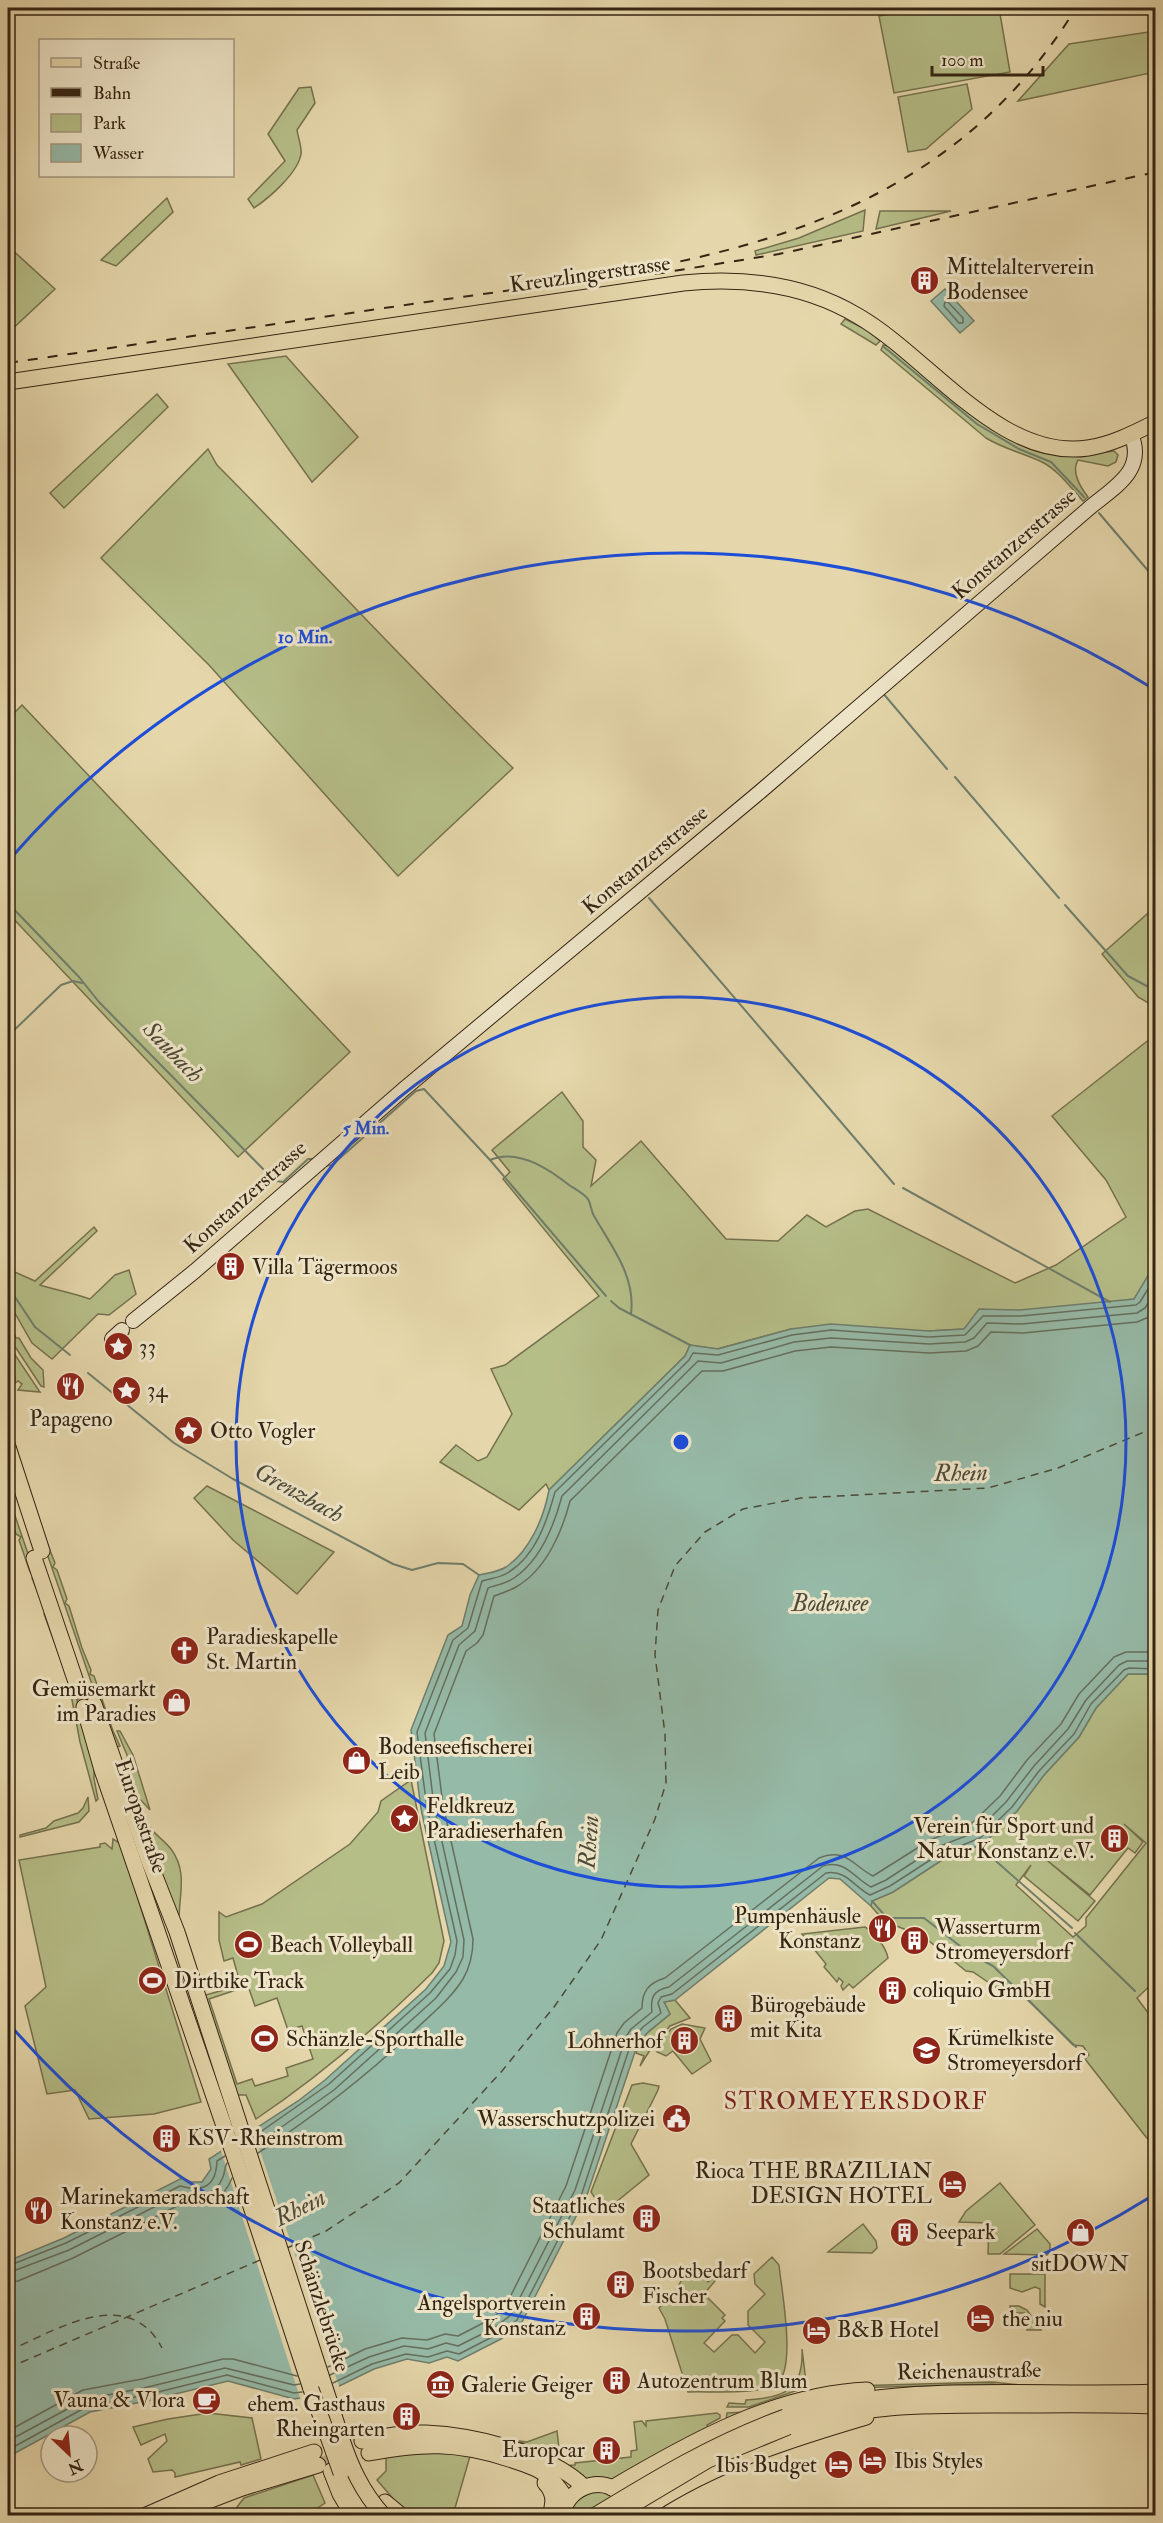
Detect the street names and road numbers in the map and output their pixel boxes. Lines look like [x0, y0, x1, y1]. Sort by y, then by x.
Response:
street label: Kreuzlingerstrasse [508, 249, 672, 299]
street label: Konstanzerstrasse [946, 482, 1082, 606]
street label: Konstanzerstrasse [576, 799, 714, 921]
street label: Konstanzerstrasse [178, 1134, 312, 1260]
street label: Europastraße [107, 1755, 174, 1877]
street label: Schänzlebrücke [288, 2237, 356, 2375]
street label: Reichenaustraße [896, 2356, 1042, 2386]

